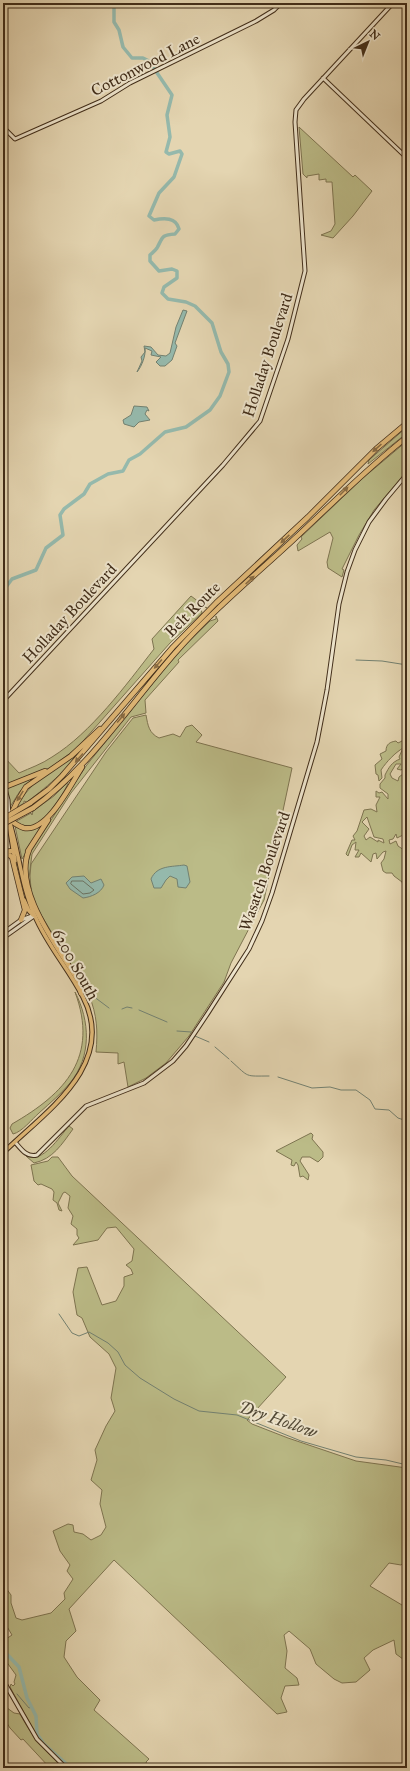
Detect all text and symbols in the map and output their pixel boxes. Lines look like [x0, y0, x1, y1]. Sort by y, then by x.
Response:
north arrow [348, 22, 388, 62]
text: N [367, 27, 383, 43]
street label: Cottonwood Lane [88, 29, 203, 100]
street label: Holladay Boulevard [238, 291, 296, 420]
one-way arrow [373, 443, 382, 452]
one-way arrow [339, 486, 349, 496]
one-way arrow [280, 534, 290, 544]
street label: Holladay Boulevard [18, 560, 120, 667]
one-way arrow [245, 576, 255, 585]
street label: Belt Route [161, 577, 224, 641]
one-way arrow [153, 659, 162, 670]
one-way arrow [116, 712, 125, 723]
one-way arrow [74, 752, 83, 763]
one-way arrow [16, 791, 24, 801]
street label: Wasatch Boulevard [235, 809, 294, 933]
street label: 6200 South [48, 925, 103, 1003]
water label: Dry Hollow [236, 1396, 321, 1443]

